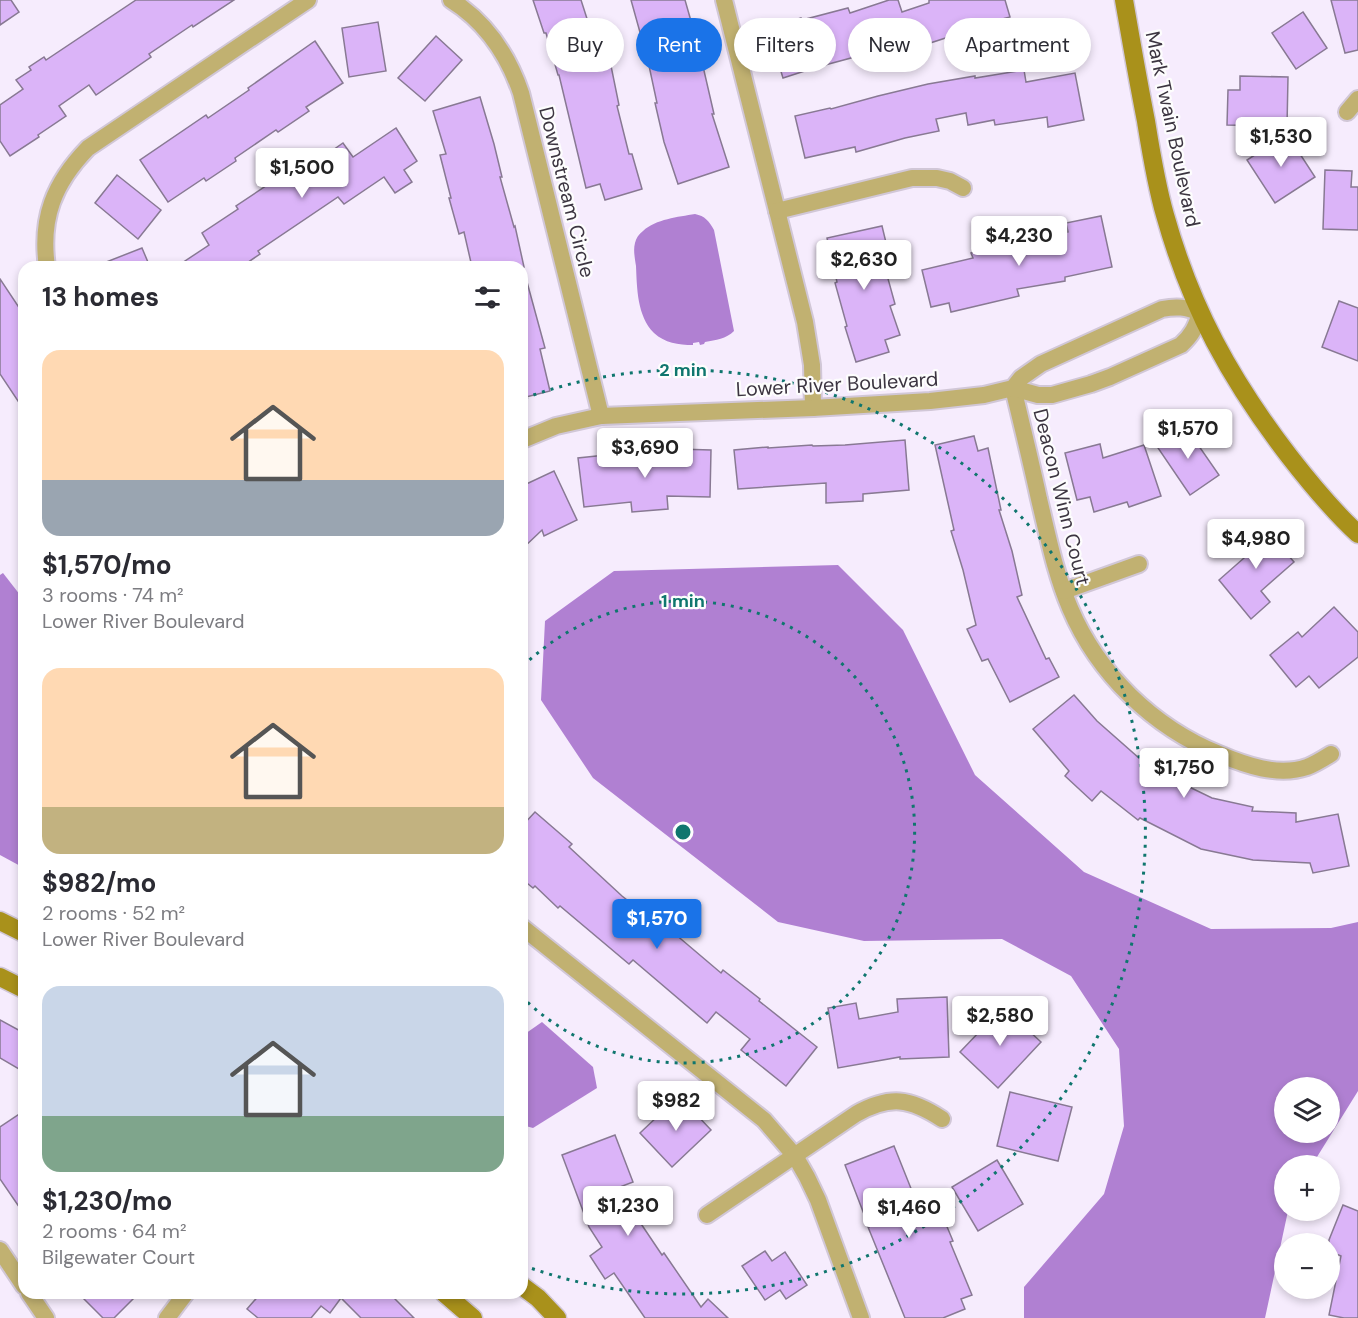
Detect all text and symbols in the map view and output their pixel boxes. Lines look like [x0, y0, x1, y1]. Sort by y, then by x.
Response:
chip: Buy [546, 18, 624, 72]
chip: Rent [636, 18, 722, 72]
chip: Filters [734, 18, 836, 72]
chip: New [848, 18, 932, 72]
chip: Apartment [944, 18, 1091, 72]
street label: Mark Twain Boulevard [1140, 29, 1206, 229]
street label: Downstream Circle [533, 104, 601, 280]
pin: $1,530 [1232, 117, 1330, 168]
text: $1,530 [1250, 123, 1312, 149]
pin: $1,500 [253, 148, 351, 199]
text: $1,500 [270, 154, 334, 180]
pin: $4,230 [970, 216, 1068, 267]
text: $4,230 [985, 222, 1053, 248]
pin: $2,630 [815, 240, 913, 291]
text: $2,630 [830, 246, 898, 272]
text: 13 homes [42, 280, 159, 314]
icon: filters [471, 281, 504, 314]
text: 2 min [659, 358, 707, 382]
street label: Lower River Boulevard [735, 366, 939, 402]
icon: home [219, 389, 327, 497]
street label: Deacon Winn Court [1027, 406, 1097, 588]
pin: $1,570 [1139, 409, 1237, 460]
text: $1,570 [1157, 415, 1219, 441]
pin: $3,690 [596, 428, 694, 479]
text: $3,690 [611, 434, 679, 460]
pin: $4,980 [1207, 519, 1305, 570]
text: $4,980 [1221, 525, 1291, 551]
text: $1,570/mo [42, 548, 172, 582]
text: 3 rooms · 74 m² [42, 582, 184, 608]
text: 1 min [661, 589, 705, 613]
text: Lower River Boulevard [42, 608, 245, 634]
icon: home [219, 707, 327, 815]
pin: $1,750 [1135, 748, 1233, 799]
text: $1,750 [1153, 754, 1215, 780]
centre of rings [673, 822, 693, 842]
text: $982/mo [42, 866, 156, 900]
pin: $1,570 [608, 899, 706, 950]
text: 2 rooms · 52 m² [42, 900, 185, 926]
text: $1,570 [626, 905, 688, 931]
text: Lower River Boulevard [42, 926, 245, 952]
pin: $2,580 [951, 996, 1049, 1047]
text: $2,580 [966, 1002, 1034, 1028]
icon: home [219, 1025, 327, 1133]
map controls [1274, 1077, 1340, 1299]
button: layers [1274, 1077, 1340, 1143]
pin: $982 [640, 1081, 712, 1132]
text: $982 [652, 1087, 700, 1113]
button: + [1274, 1155, 1340, 1221]
text: $1,230/mo [42, 1184, 172, 1218]
pin: $1,230 [579, 1186, 677, 1237]
pin: $1,460 [860, 1188, 958, 1239]
text: $1,230 [597, 1192, 659, 1218]
text: $1,460 [877, 1194, 941, 1220]
text: 2 rooms · 64 m² [42, 1218, 186, 1244]
button: − [1274, 1233, 1340, 1299]
text: Bilgewater Court [42, 1244, 195, 1270]

